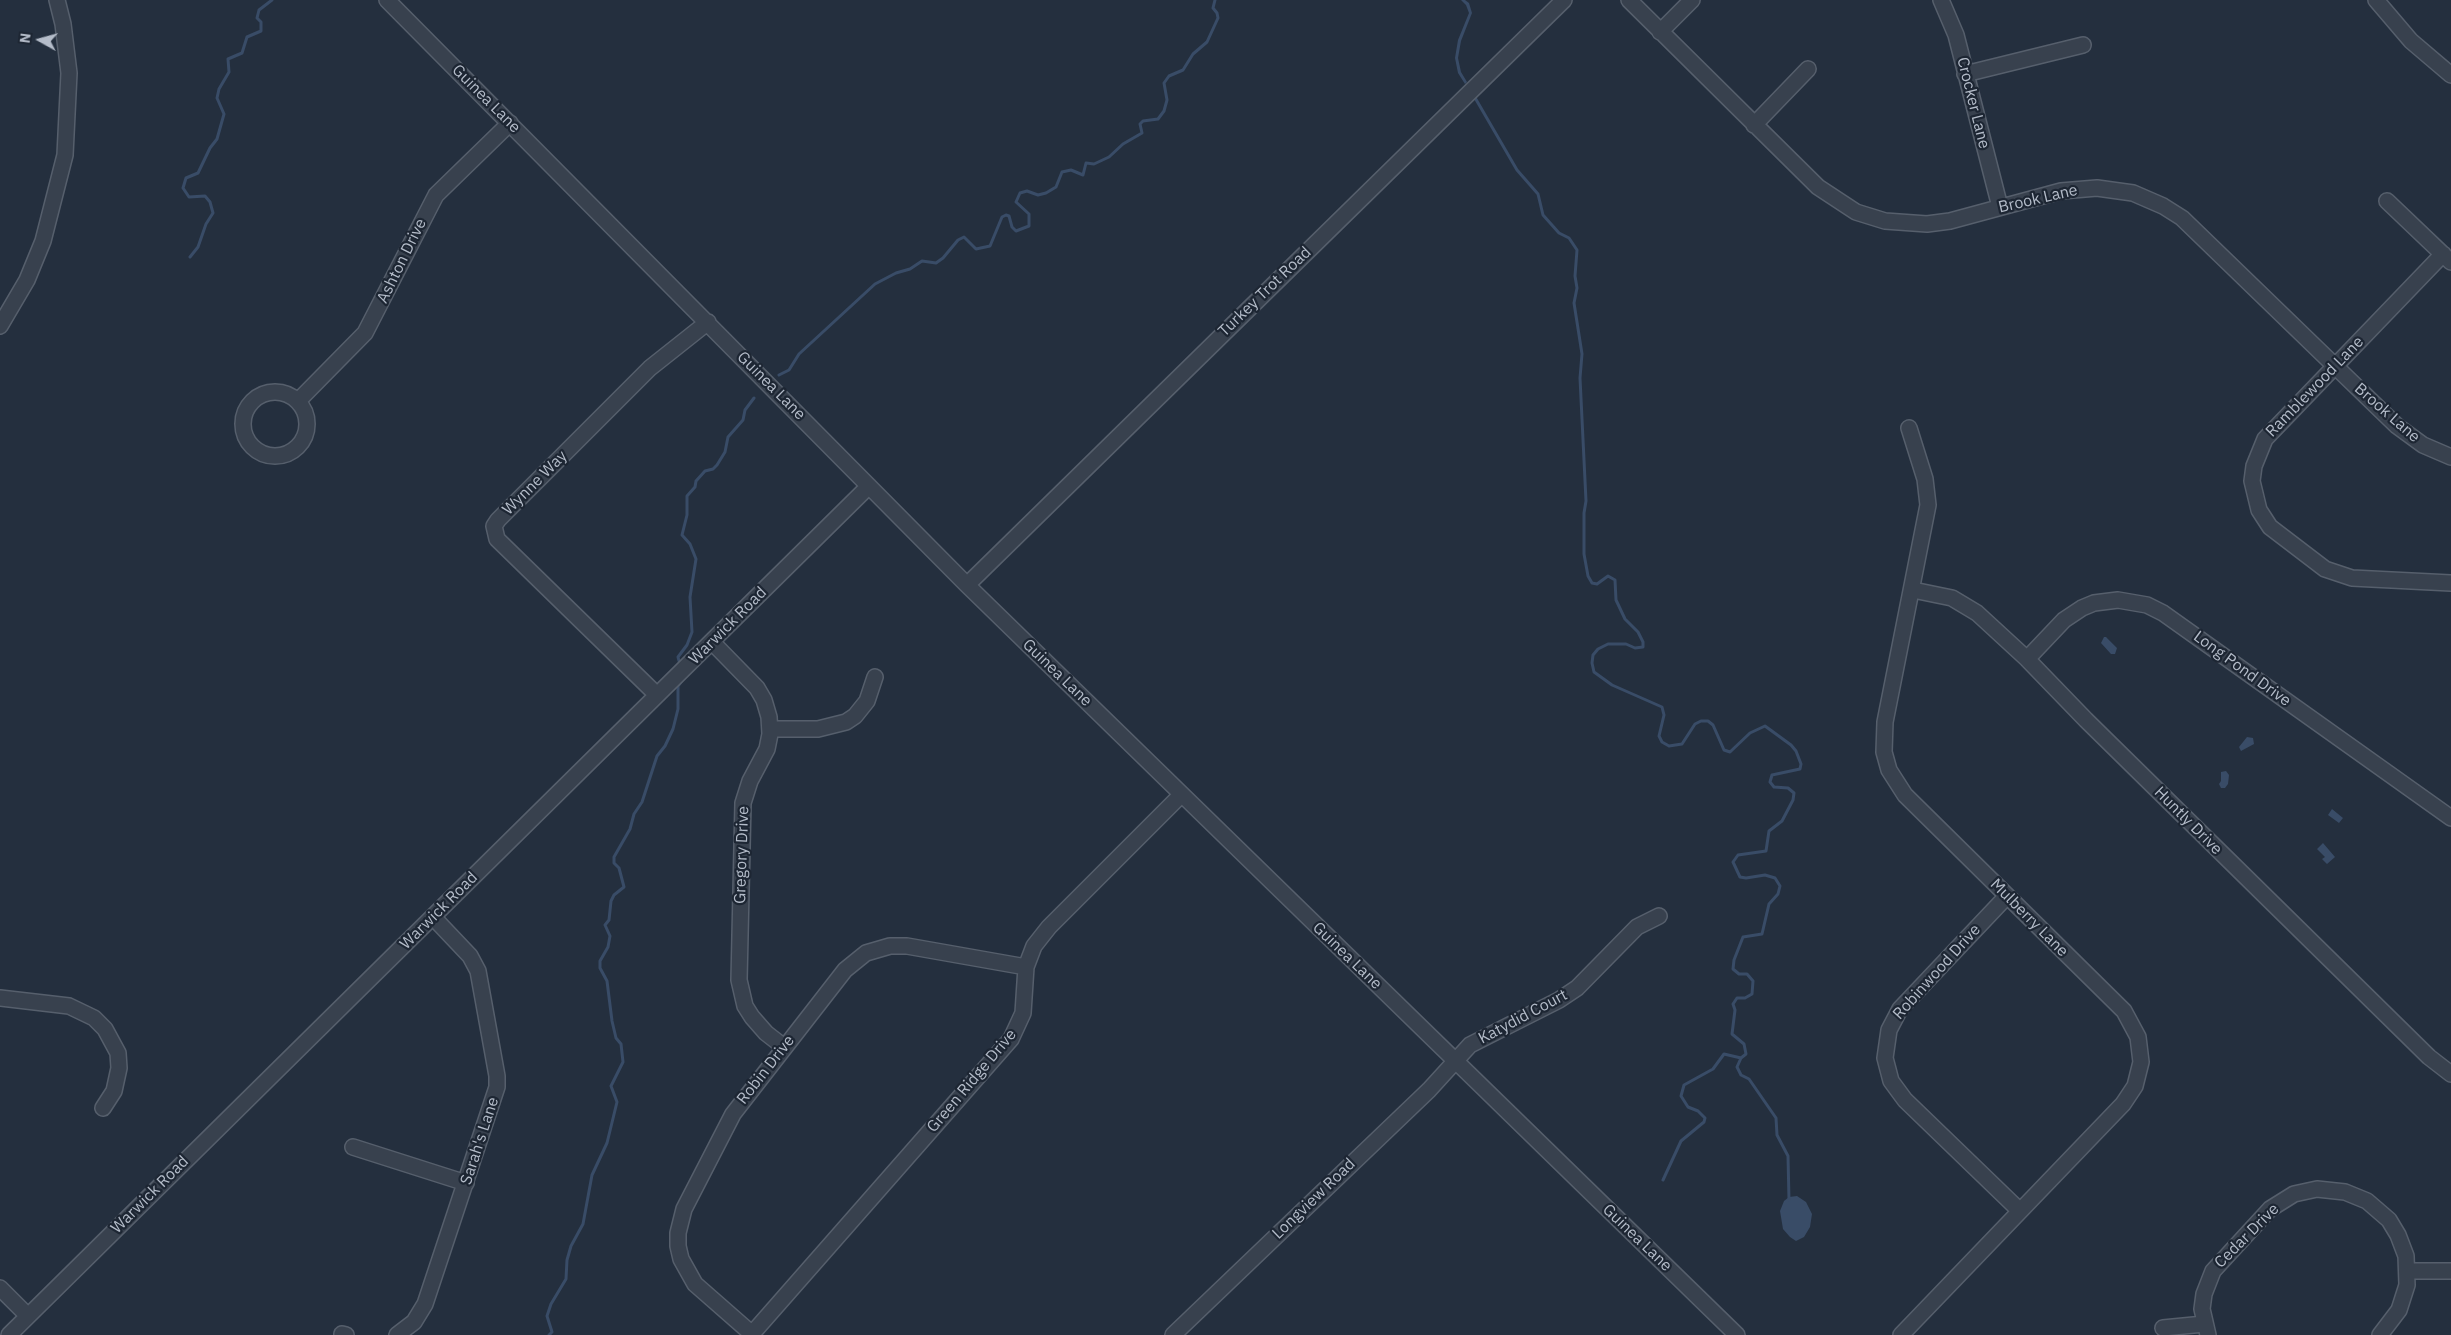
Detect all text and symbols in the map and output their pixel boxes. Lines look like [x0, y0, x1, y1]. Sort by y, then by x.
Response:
north arrow [15, 15, 65, 65]
text: N [16, 32, 35, 44]
street label: Crocker Lane [1952, 55, 1994, 151]
street label: Guinea Lane [448, 61, 524, 137]
street label: Brook Lane [1996, 181, 2080, 217]
street label: Ashton Drive [373, 216, 431, 306]
street label: Turkey Trot Road [1215, 243, 1315, 341]
street label: Ramblewood Lane [2262, 333, 2368, 441]
street label: Guinea Lane [733, 348, 809, 424]
street label: Brook Lane [2350, 379, 2424, 447]
street label: Wynne Way [499, 447, 571, 519]
street label: Warwick Road [685, 583, 771, 669]
street label: Long Pond Drive [2190, 627, 2294, 711]
street label: Guinea Lane [1018, 635, 1096, 711]
street label: Huntly Drive [2150, 783, 2226, 859]
street label: Gregory Drive [731, 806, 753, 904]
street label: Warwick Road [396, 868, 482, 954]
street label: Mulberry Lane [1986, 875, 2072, 961]
street label: Guinea Lane [1308, 918, 1386, 994]
street label: Robinwood Drive [1889, 920, 1985, 1024]
street label: Katydid Court [1475, 986, 1571, 1048]
street label: Green Ridge Drive [923, 1025, 1021, 1137]
street label: Robin Drive [733, 1032, 799, 1108]
street label: Sarah's Lane [457, 1095, 503, 1187]
street label: Warwick Road [107, 1152, 193, 1238]
street label: Longview Road [1269, 1155, 1359, 1243]
street label: Guinea Lane [1598, 1200, 1676, 1276]
street label: Cedar Drive [2211, 1200, 2283, 1272]

